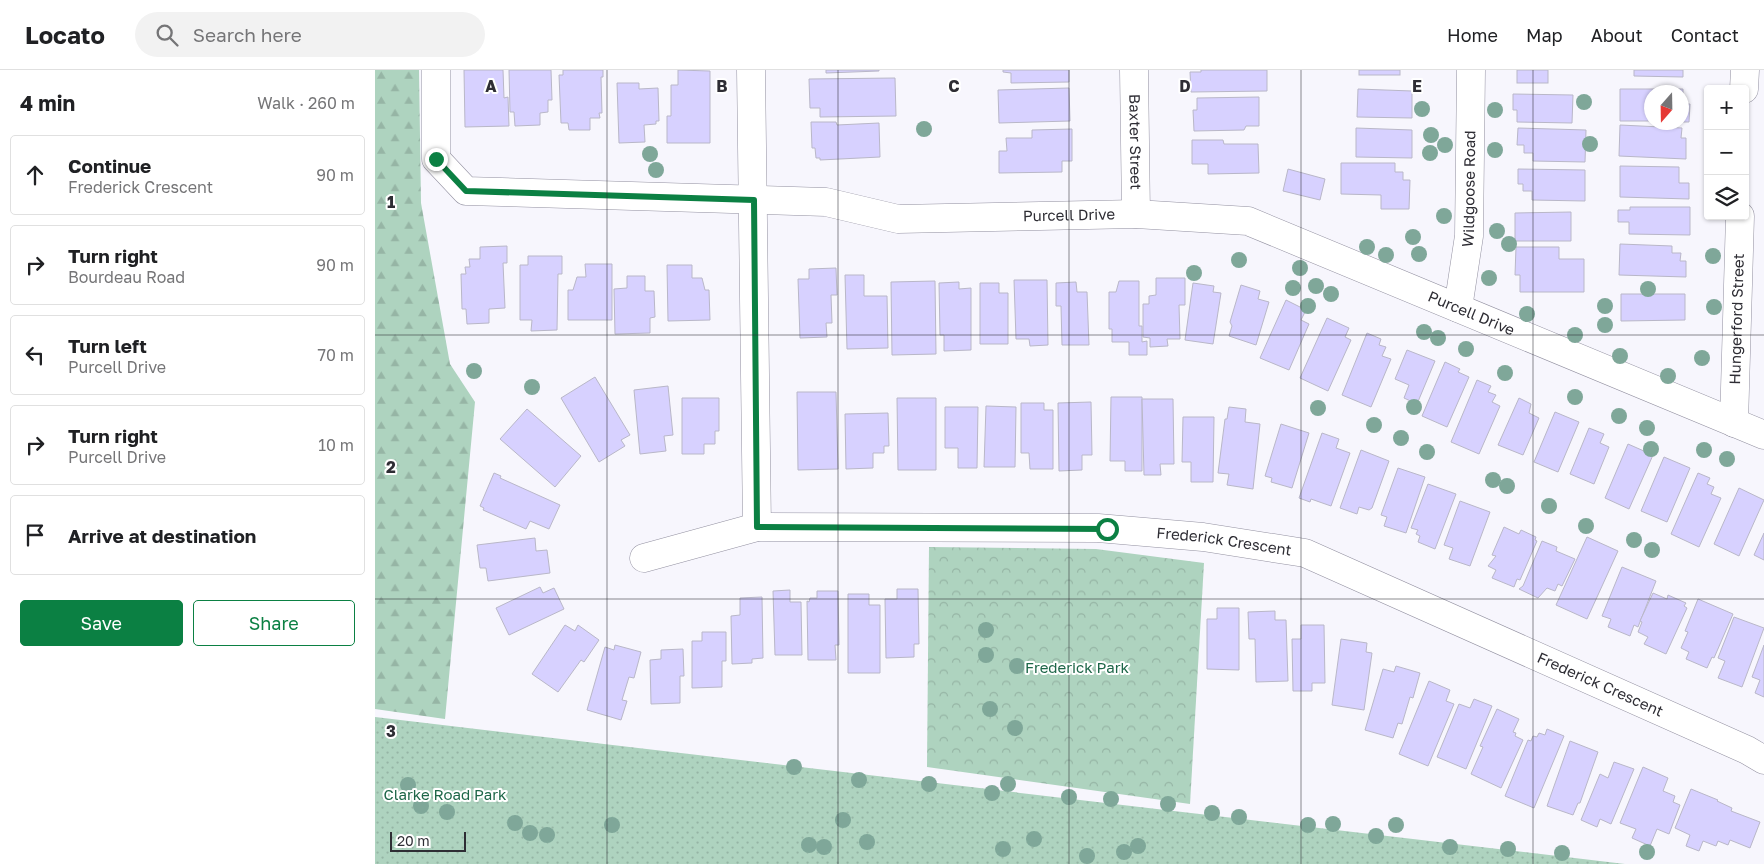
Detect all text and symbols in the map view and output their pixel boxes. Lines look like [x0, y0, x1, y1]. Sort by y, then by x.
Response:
search box [135, 12, 485, 57]
text: Locato [25, 20, 105, 49]
icon: search [153, 21, 181, 49]
text: Search here [193, 23, 302, 46]
text: Home [1447, 24, 1498, 46]
text: Map [1526, 24, 1563, 46]
text: About [1591, 24, 1643, 46]
text: Contact [1671, 24, 1739, 46]
text: A [485, 76, 497, 96]
text: B [716, 76, 728, 96]
text: C [948, 76, 960, 96]
text: D [1179, 76, 1191, 96]
text: E [1412, 76, 1422, 96]
north arrow [1644, 85, 1689, 130]
map controls [1704, 85, 1749, 220]
button: + [1704, 85, 1749, 130]
text: 4 min [20, 90, 75, 116]
text: Walk · 260 m [257, 93, 355, 113]
street label: Baxter Street [1126, 94, 1146, 190]
street label: Wildgoose Road [1457, 130, 1478, 248]
button: − [1704, 130, 1749, 175]
route end [425, 148, 448, 171]
text: Continue [68, 154, 151, 177]
icon: ahead [21, 161, 49, 189]
text: 90 m [316, 165, 354, 185]
button: layers [1704, 175, 1749, 220]
text: Frederick Crescent [68, 177, 213, 197]
text: 1 [387, 192, 395, 212]
street label: Purcell Drive [1023, 204, 1115, 224]
text: Turn right [68, 244, 158, 267]
icon: right [21, 251, 49, 279]
street label: Hungerford Street [1725, 253, 1747, 385]
text: 90 m [316, 255, 354, 275]
text: Bourdeau Road [68, 267, 185, 287]
street label: Purcell Drive [1426, 287, 1518, 339]
text: Turn left [68, 334, 147, 357]
icon: left [21, 341, 49, 369]
text: 70 m [317, 345, 354, 365]
text: Purcell Drive [68, 357, 166, 377]
text: Turn right [68, 424, 158, 447]
icon: right [21, 431, 49, 459]
text: 10 m [318, 435, 354, 455]
text: Purcell Drive [68, 447, 166, 467]
text: 2 [386, 457, 396, 477]
route start [1096, 518, 1119, 541]
icon: arrive [21, 521, 49, 549]
street label: Frederick Crescent [1156, 523, 1293, 559]
text: Arrive at destination [68, 524, 256, 547]
button: Save [20, 600, 183, 646]
button: Share [193, 600, 355, 646]
street label: Frederick Crescent [1535, 648, 1666, 720]
park label: Frederick Park [1025, 658, 1130, 676]
text: 3 [386, 721, 396, 741]
park label: Clarke Road Park [384, 785, 507, 803]
scale bar [390, 829, 466, 852]
text: 20 m [397, 832, 430, 849]

